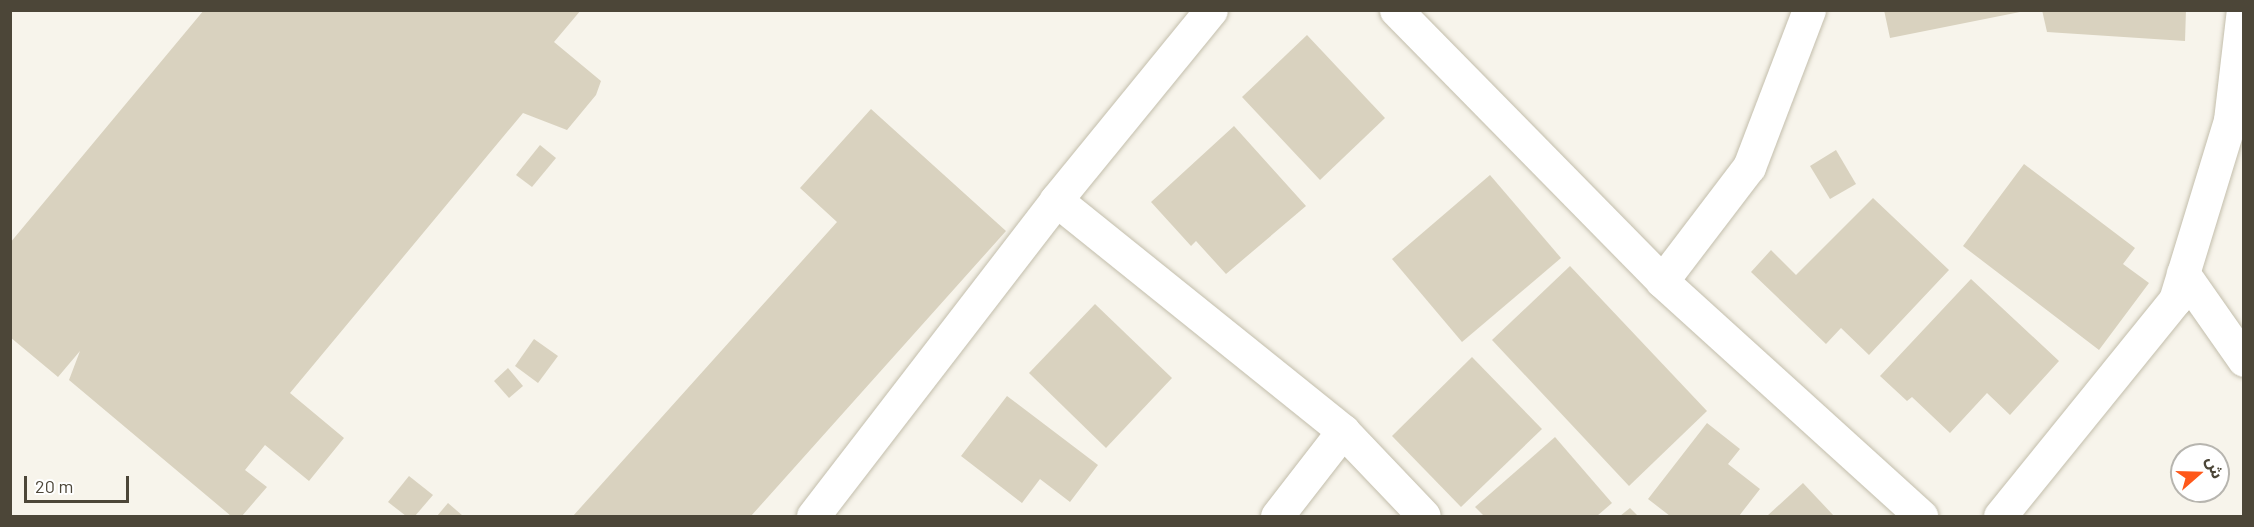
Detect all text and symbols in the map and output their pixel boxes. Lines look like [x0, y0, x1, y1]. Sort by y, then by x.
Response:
north arrow [2170, 443, 2230, 503]
text: ش [2203, 454, 2228, 481]
scale bar [27, 464, 132, 502]
text: 20 m [35, 475, 73, 497]

